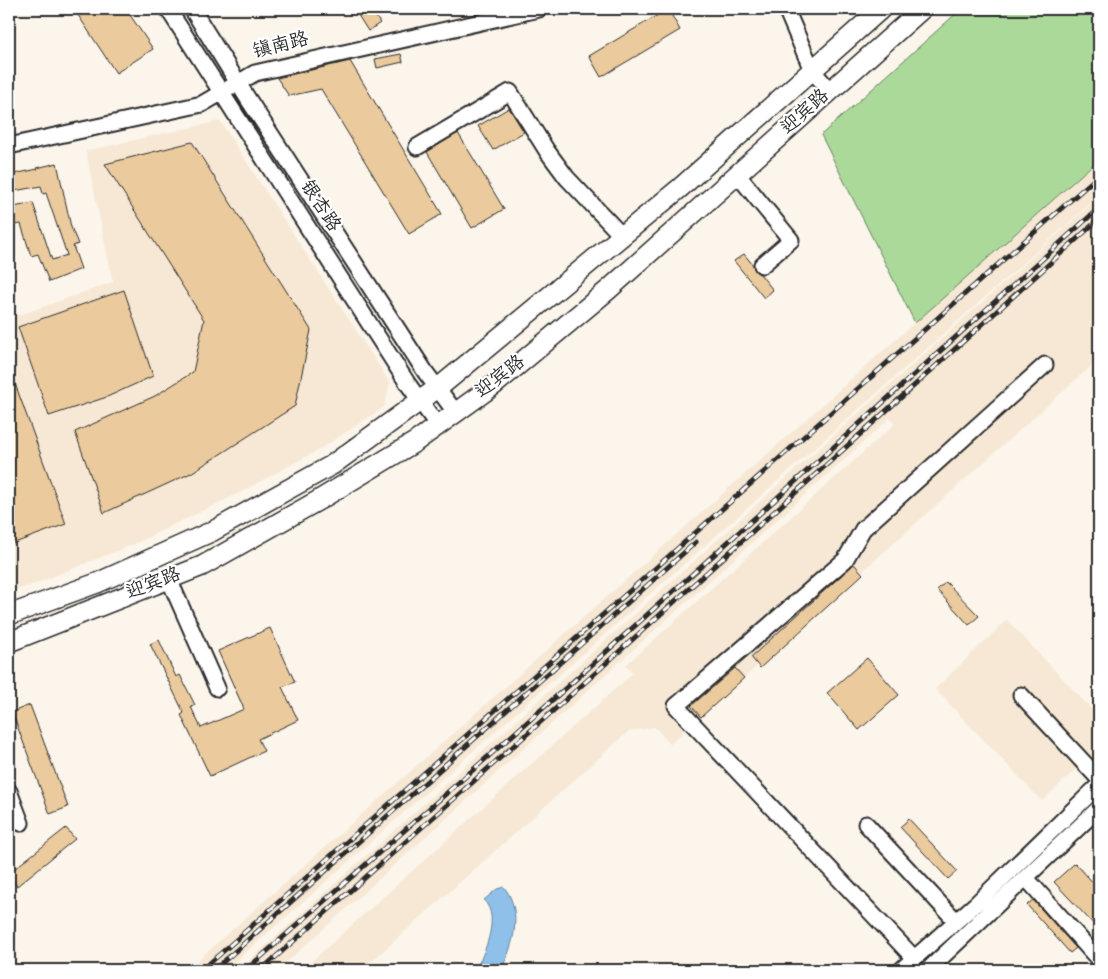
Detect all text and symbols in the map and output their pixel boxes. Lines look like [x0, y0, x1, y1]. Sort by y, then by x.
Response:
street label: 镇南路 [250, 28, 311, 65]
street label: 迎宾路 [776, 85, 835, 141]
street label: 银杏路 [294, 176, 345, 237]
street label: 迎宾路 [471, 351, 531, 405]
street label: 迎宾路 [123, 563, 185, 606]

